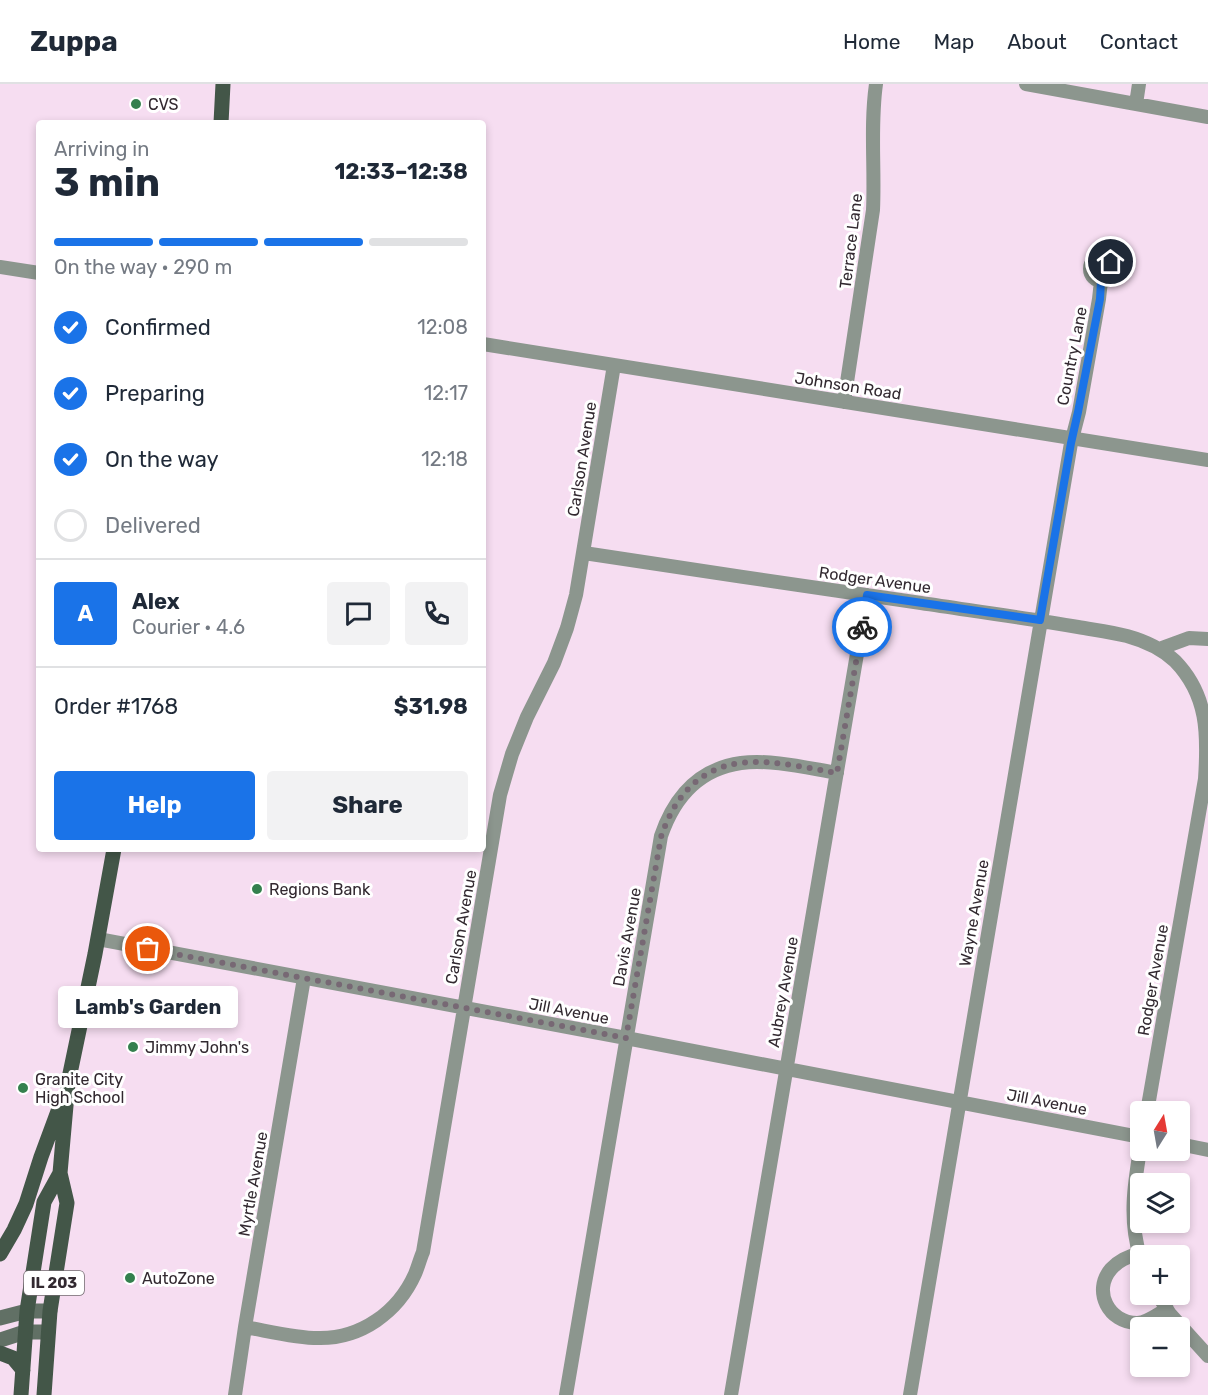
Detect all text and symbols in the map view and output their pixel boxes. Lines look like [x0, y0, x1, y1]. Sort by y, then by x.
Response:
text: Zuppa [30, 25, 118, 58]
text: Home [843, 29, 900, 54]
text: Map [933, 29, 974, 54]
text: About [1007, 29, 1067, 54]
text: Contact [1100, 29, 1178, 54]
place label: CVS [148, 95, 179, 114]
marker: CVS [129, 97, 143, 111]
text: Arriving in [54, 137, 149, 161]
text: 12:33–12:38 [334, 158, 468, 185]
text: 3 min [54, 160, 160, 206]
street label: Terrace Lane [836, 192, 866, 290]
pin [1085, 236, 1136, 287]
icon: home [1094, 245, 1127, 278]
text: On the way · 290 m [54, 255, 232, 279]
street label: Country Lane [1053, 305, 1091, 407]
icon: check [54, 311, 87, 344]
text: Confirmed [105, 314, 211, 341]
text: 12:08 [417, 315, 468, 339]
street label: Johnson Road [793, 368, 903, 404]
icon: check [54, 377, 87, 410]
text: Preparing [105, 380, 205, 407]
text: 12:17 [424, 381, 468, 405]
street label: Carlson Avenue [564, 400, 600, 518]
icon: check [54, 443, 87, 476]
text: On the way [105, 446, 219, 473]
text: 12:18 [421, 447, 468, 471]
text: Delivered [105, 512, 201, 539]
street label: Rodger Avenue [818, 563, 932, 597]
button: chat [327, 582, 390, 645]
button: phone [405, 582, 468, 645]
text: Alex [132, 588, 180, 615]
courier [832, 597, 892, 657]
text: A [78, 600, 93, 627]
icon: bike [846, 611, 879, 644]
text: Courier · 4.6 [132, 615, 245, 639]
text: Order #1768 [54, 693, 178, 720]
text: $31.98 [394, 693, 468, 720]
button: Help [54, 771, 255, 840]
button: Share [267, 771, 468, 840]
street label: Wayne Avenue [955, 858, 993, 968]
street label: Carlson Avenue [442, 868, 480, 986]
place label: Regions Bank [269, 880, 371, 899]
marker: Regions Bank [250, 882, 264, 896]
street label: Davis Avenue [609, 886, 645, 988]
pin [122, 923, 173, 974]
street label: Rodger Avenue [1134, 923, 1172, 1037]
icon: bag [131, 932, 164, 965]
street label: Aubrey Avenue [764, 935, 802, 1049]
callout: Lamb's Garden [58, 985, 238, 1027]
street label: Jill Avenue [527, 994, 611, 1028]
text: Lamb's Garden [75, 995, 221, 1019]
place label: Jimmy John's [145, 1038, 249, 1057]
marker: Jimmy John's [126, 1040, 140, 1054]
place label: Granite City High School [35, 1070, 124, 1107]
marker: Granite City High School [16, 1081, 30, 1095]
street label: Jill Avenue [1005, 1085, 1089, 1119]
north arrow [1130, 1101, 1190, 1161]
map controls [1130, 1101, 1190, 1377]
street label: Myrtle Avenue [234, 1130, 272, 1238]
button: layers [1130, 1173, 1190, 1233]
button: + [1130, 1245, 1190, 1305]
place label: AutoZone [142, 1269, 215, 1288]
road number: IL 203 [24, 1271, 84, 1295]
marker: AutoZone [123, 1271, 137, 1285]
button: − [1130, 1317, 1190, 1377]

